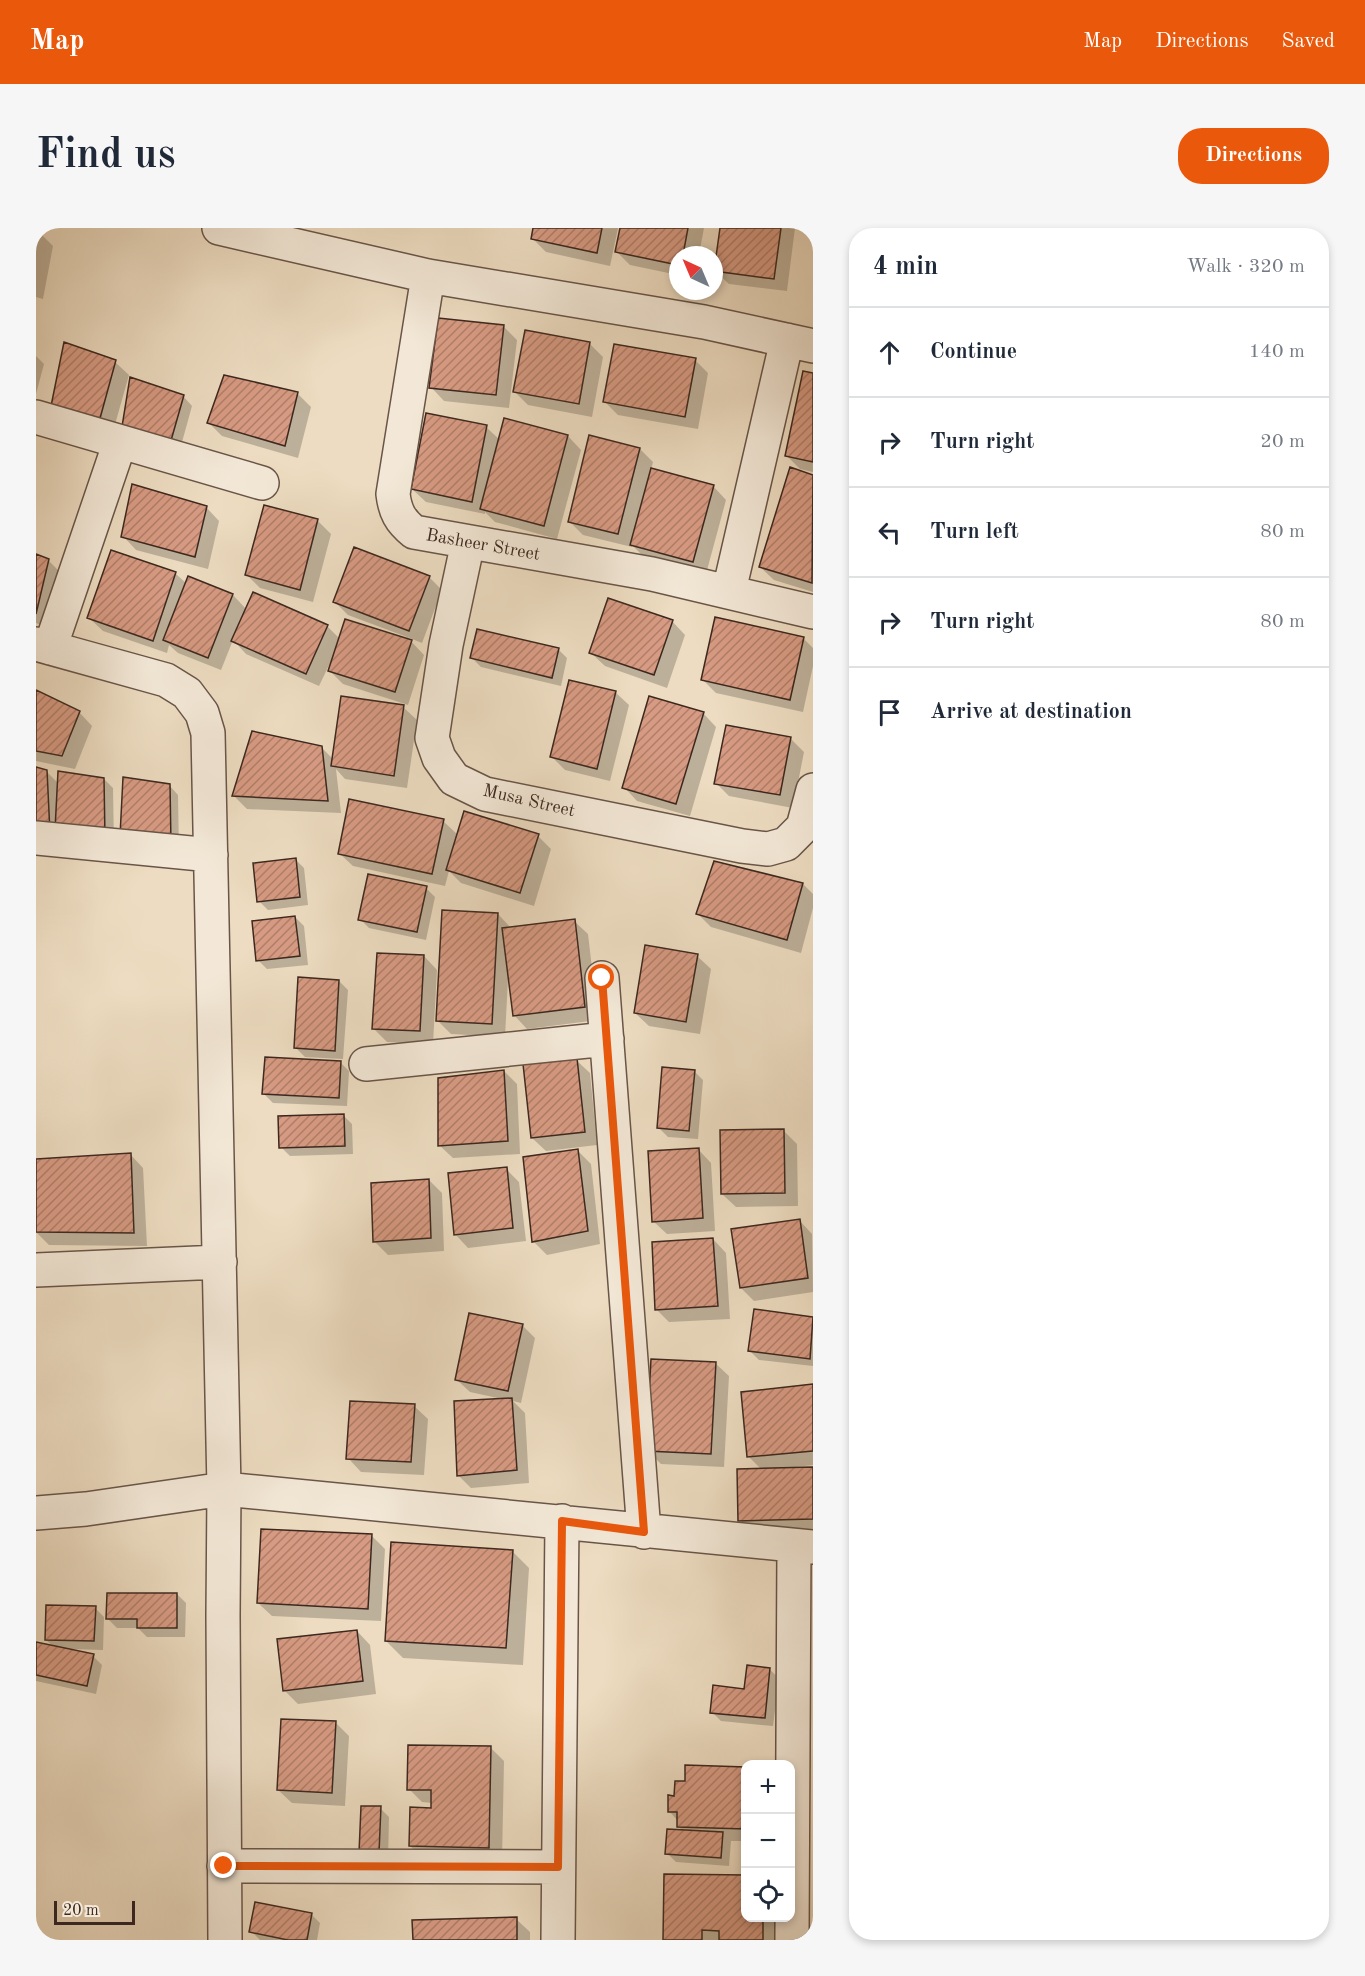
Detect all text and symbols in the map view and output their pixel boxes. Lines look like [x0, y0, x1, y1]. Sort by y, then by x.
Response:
text: Map [30, 28, 84, 56]
text: Map [1083, 31, 1122, 52]
text: Directions [1155, 31, 1249, 52]
text: Saved [1282, 31, 1335, 52]
button: Directions [1178, 128, 1329, 184]
text: Find us [36, 135, 175, 177]
north arrow [669, 246, 723, 300]
text: 4 min [873, 254, 938, 280]
text: Walk · 320 m [1186, 257, 1305, 277]
icon: ahead [873, 336, 906, 369]
text: Continue [930, 341, 1017, 363]
text: 140 m [1249, 342, 1305, 362]
icon: right [873, 426, 906, 459]
text: Turn right [930, 431, 1034, 453]
text: 20 m [1260, 432, 1305, 452]
icon: left [873, 516, 906, 549]
text: Turn left [930, 521, 1019, 543]
text: 80 m [1260, 522, 1305, 542]
street label: Basheer Street [425, 526, 541, 564]
icon: right [873, 606, 906, 639]
text: Turn right [930, 611, 1034, 633]
text: 80 m [1260, 612, 1305, 632]
icon: arrive [873, 696, 906, 729]
text: Arrive at destination [930, 701, 1132, 723]
street label: Musa Street [481, 782, 577, 820]
route start [588, 964, 614, 990]
map controls [741, 1760, 795, 1922]
button: + [741, 1760, 795, 1814]
button: − [741, 1814, 795, 1868]
route end [210, 1852, 236, 1878]
button: locate [741, 1868, 795, 1922]
scale bar [54, 1898, 135, 1926]
text: 20 m [63, 1903, 99, 1919]

